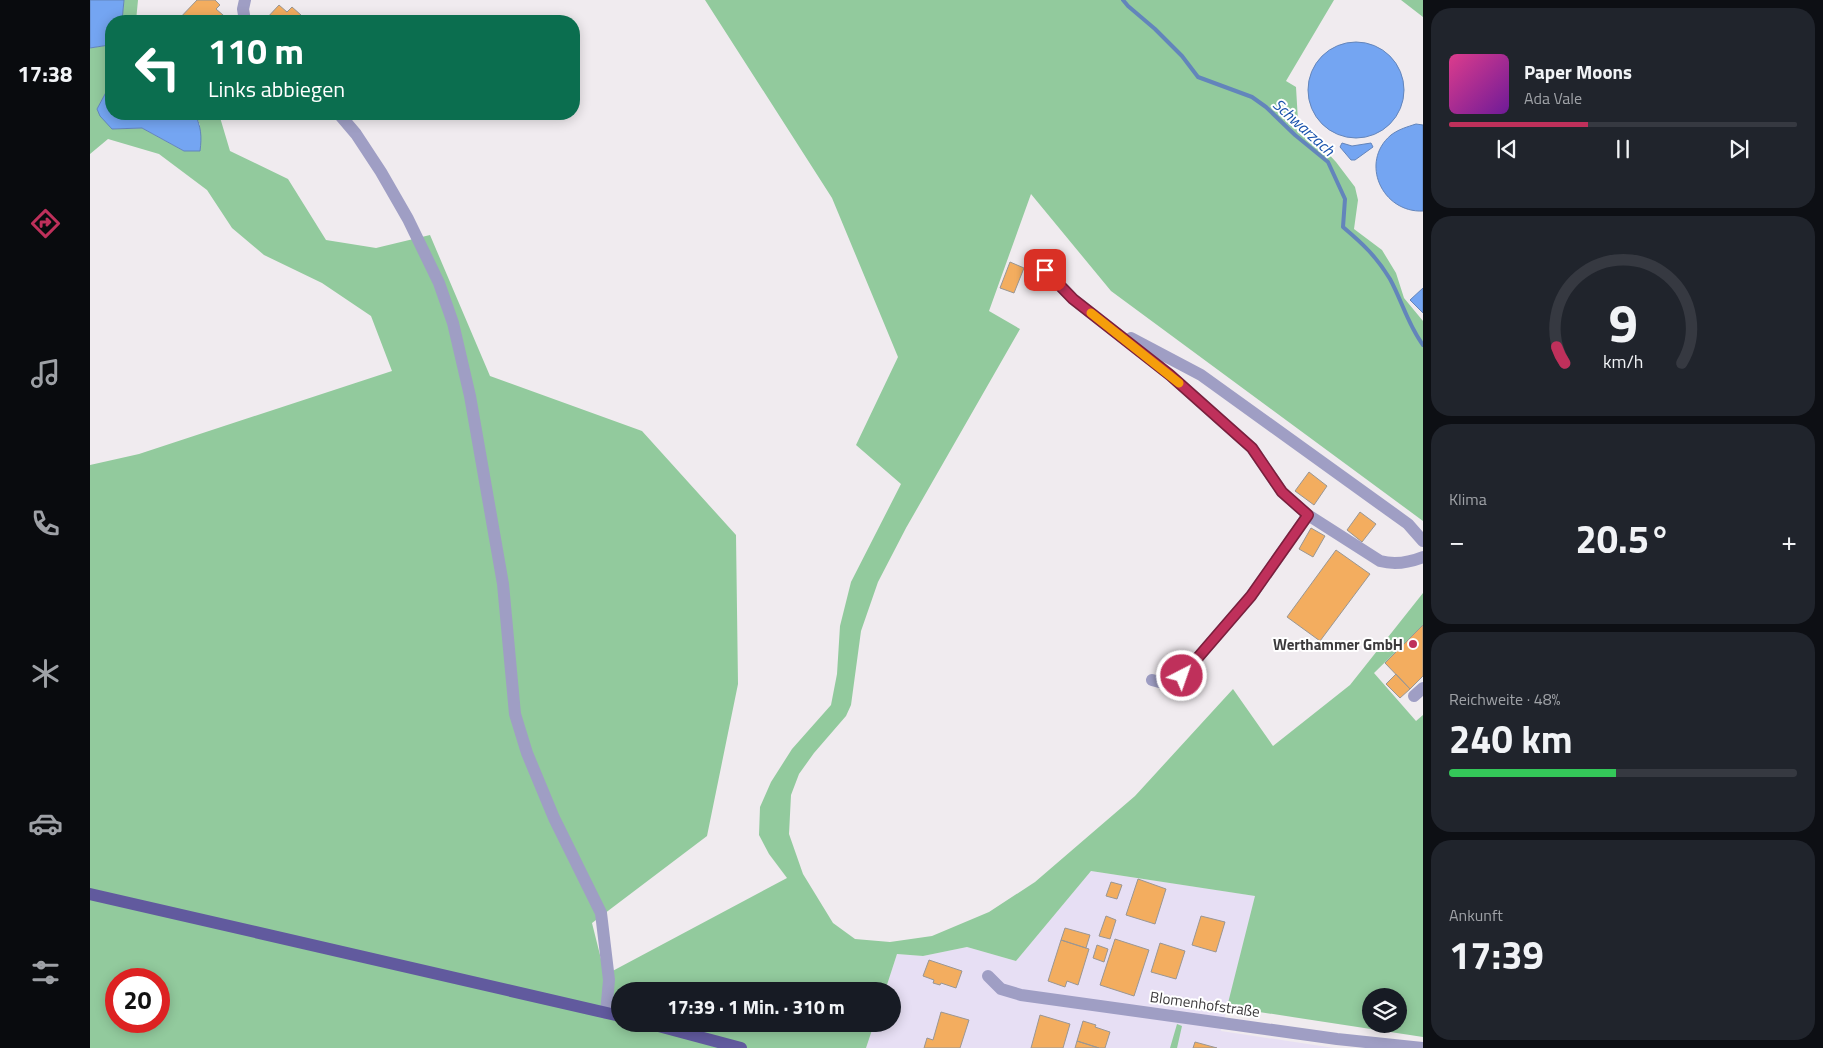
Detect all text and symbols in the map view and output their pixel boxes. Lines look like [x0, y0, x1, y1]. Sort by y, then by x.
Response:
text: 110 m [208, 24, 304, 78]
icon: left [125, 35, 190, 100]
text: 17:38 [18, 57, 72, 91]
text: Paper Moons [1524, 57, 1632, 86]
text: Links abbiegen [208, 72, 345, 106]
text: Ada Vale [1524, 86, 1582, 110]
water label: Schwarzach [1268, 93, 1341, 162]
icon: previous [1493, 135, 1521, 163]
icon: pause [1609, 135, 1637, 163]
icon: next [1725, 135, 1753, 163]
icon: directions [28, 206, 63, 241]
pin [1024, 249, 1066, 291]
icon: arrive [1031, 256, 1059, 284]
text: 9 [1608, 283, 1638, 362]
text: km/h [1603, 348, 1643, 375]
icon: music [28, 356, 63, 391]
text: Klima [1449, 487, 1487, 511]
icon: phone [28, 506, 63, 541]
text: 20.5° [1576, 510, 1670, 568]
text: − [1449, 519, 1465, 562]
text: + [1781, 519, 1797, 562]
place label: Werthammer GmbH [1273, 633, 1403, 656]
marker: Werthammer GmbH [1407, 638, 1419, 650]
position arrow [1155, 649, 1207, 701]
icon: climate [28, 656, 63, 691]
text: Reichweite · 48% [1449, 687, 1561, 711]
text: 240 km [1449, 710, 1573, 768]
icon: car [28, 806, 63, 841]
text: Ankunft [1449, 903, 1503, 927]
text: 17:39 [1449, 926, 1544, 984]
icon: filters [28, 955, 63, 990]
speed limit sign: 20 [105, 968, 170, 1033]
street label: Blomenhofstraße [1149, 985, 1261, 1023]
map controls [1362, 988, 1407, 1033]
button: layers [1362, 988, 1407, 1033]
text: 17:39 · 1 Min. · 310 m [667, 992, 845, 1021]

